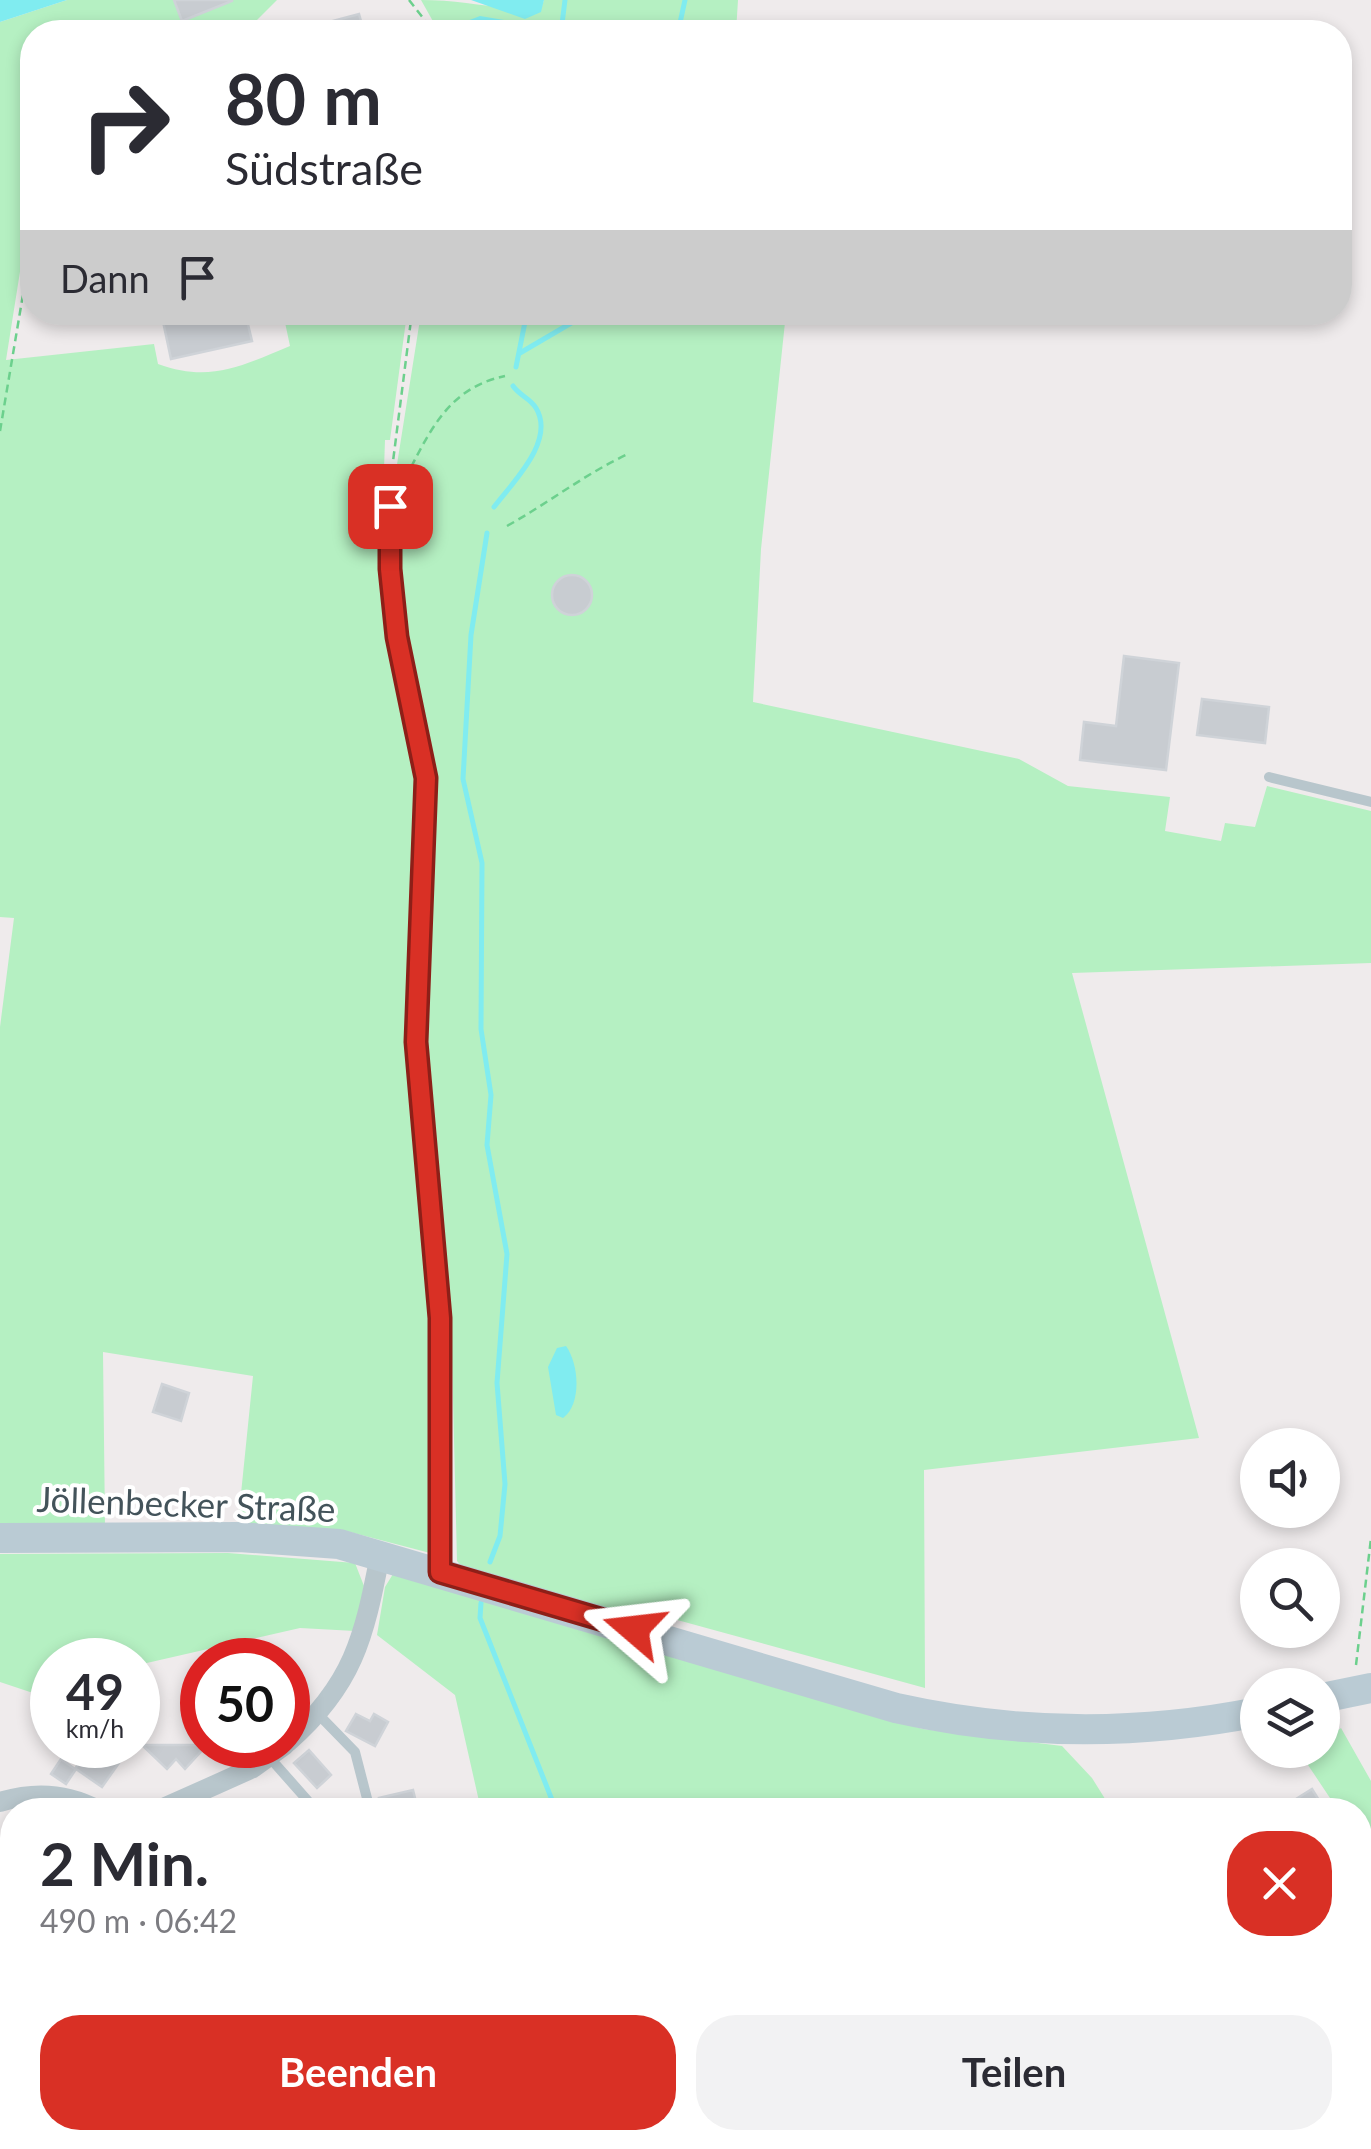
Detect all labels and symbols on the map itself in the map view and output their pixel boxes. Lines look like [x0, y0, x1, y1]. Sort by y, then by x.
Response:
pin [348, 464, 433, 549]
street label: Jöllenbecker Straße [36, 1477, 336, 1529]
position arrow [582, 1577, 686, 1681]
speed limit sign: 50 [180, 1638, 310, 1768]

